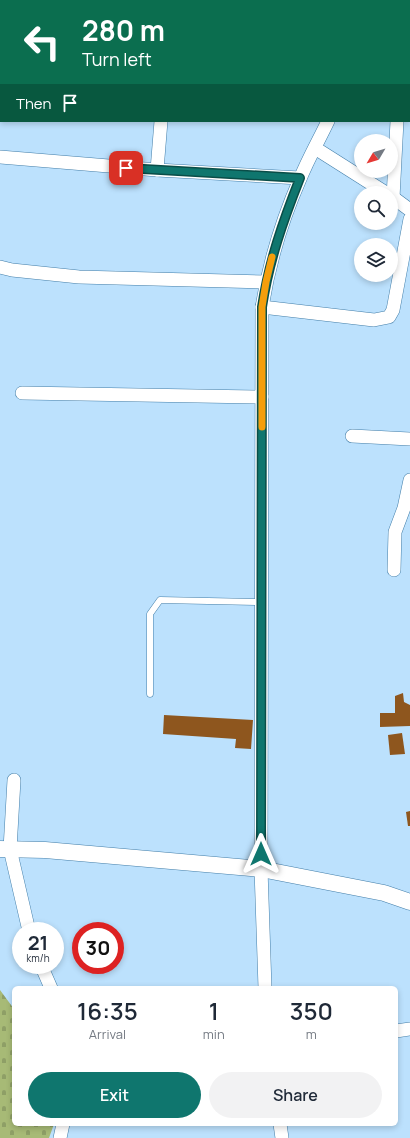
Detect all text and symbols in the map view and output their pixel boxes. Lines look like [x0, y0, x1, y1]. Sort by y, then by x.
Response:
text: 280 m [82, 11, 165, 49]
icon: left [16, 16, 68, 68]
text: Turn left [82, 47, 152, 71]
icon: arrive [59, 92, 81, 114]
text: Then [16, 93, 51, 114]
north arrow [354, 134, 398, 178]
map controls [354, 134, 398, 282]
pin [109, 151, 143, 185]
icon: arrive [115, 157, 137, 179]
button: search [354, 186, 398, 230]
button: layers [354, 238, 398, 282]
position arrow [240, 833, 282, 875]
speed limit sign: 30 [72, 922, 124, 974]
text: 21 [28, 929, 48, 956]
text: km/h [26, 951, 50, 965]
text: 16:35 [77, 994, 138, 1027]
text: 1 [209, 994, 219, 1027]
text: 350 [290, 994, 333, 1027]
text: Arrival [89, 1025, 126, 1043]
text: min [203, 1025, 225, 1043]
text: m [306, 1025, 317, 1043]
button: Exit [28, 1072, 201, 1118]
button: Share [209, 1072, 382, 1118]

